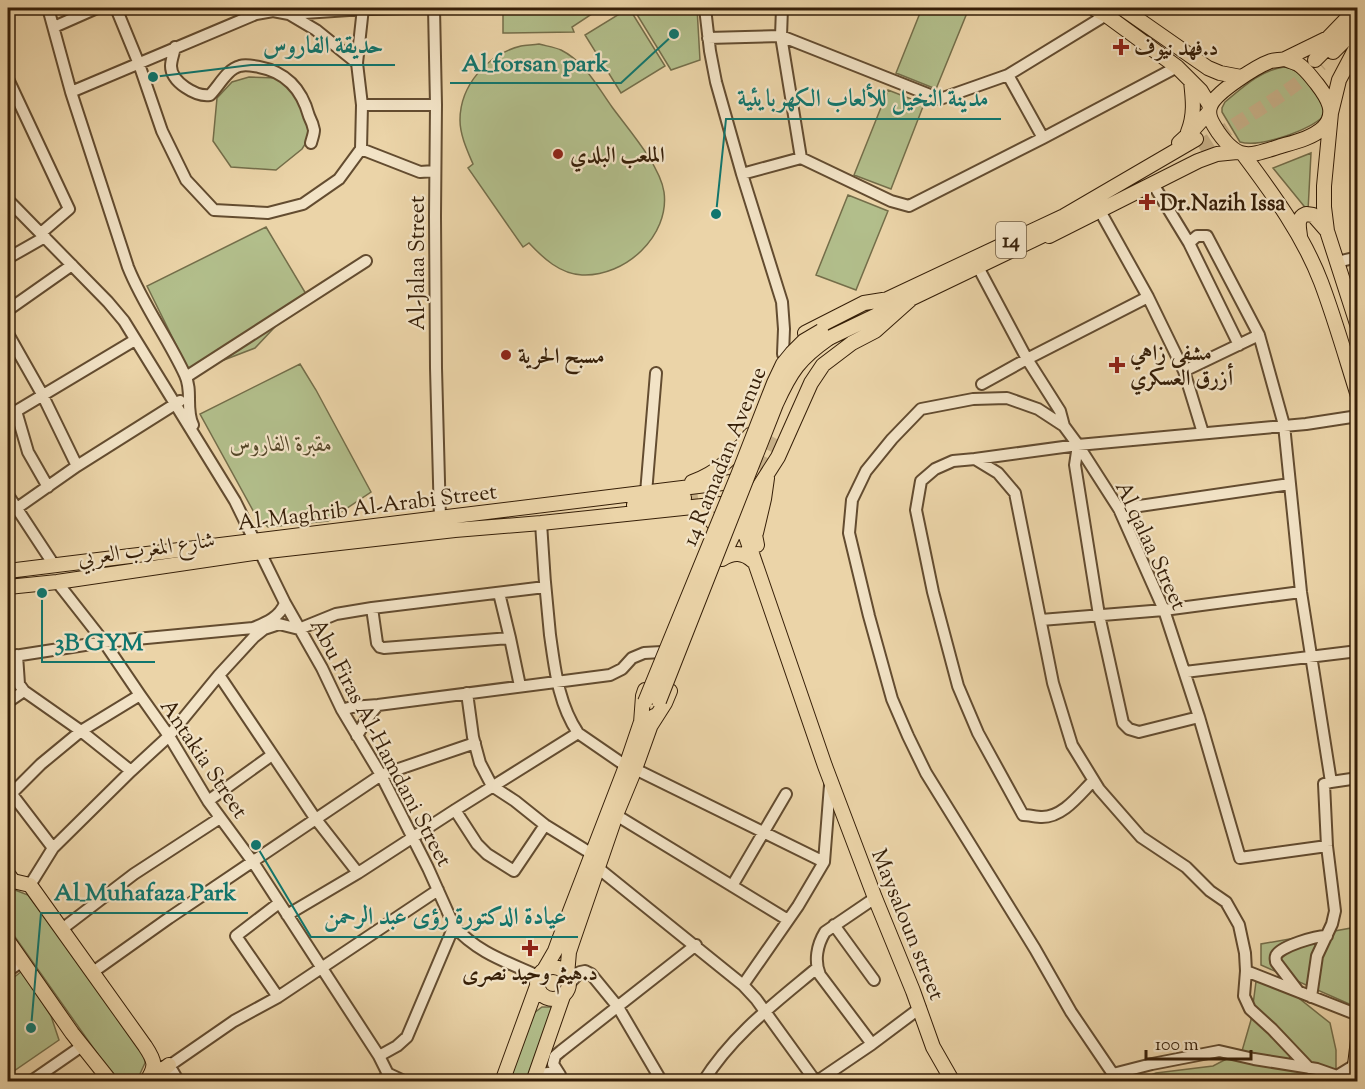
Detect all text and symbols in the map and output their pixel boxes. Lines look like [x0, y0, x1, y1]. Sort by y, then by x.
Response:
callout: حديقة الفاروس [251, 23, 395, 65]
text: حديقة الفاروس [263, 30, 383, 64]
place label: د.فهد نيوف [1134, 34, 1219, 66]
marker: د.فهد نيوف [1112, 38, 1130, 56]
callout: Al_forsan park [450, 41, 621, 83]
text: Al_forsan park [461, 48, 609, 82]
callout: مدينة النخيل للألعاب الكهربايئية [726, 77, 1001, 119]
text: مدينة النخيل للألعاب الكهربايئية [737, 83, 989, 117]
place label: الملعب البلدي [570, 141, 665, 173]
marker: الملعب البلدي [551, 147, 565, 161]
place label: Dr.Nazih Issa [1160, 189, 1286, 221]
marker: Dr.Nazih Issa [1138, 193, 1156, 211]
street label: Al-Jalaa Street [403, 195, 435, 331]
road number: 14 [996, 222, 1026, 258]
place label: مشفى زاهي أزرق العسكري [1129, 339, 1234, 396]
place label: مسبح الحرية [518, 342, 605, 375]
marker: مسبح الحرية [499, 348, 513, 362]
marker: مشفى زاهي أزرق العسكري [1108, 356, 1126, 374]
street label: 14 Ramadan Avenue [675, 363, 776, 552]
park label: مقبرة الفاروس [229, 430, 333, 462]
street label: Al_qalaa Street [1105, 476, 1193, 616]
street label: Al-Maghrib Al-Arabi Street [236, 477, 499, 541]
street label: شارع المغرب العربي [76, 526, 217, 576]
street label: Abu Firas Al-Hamdani Street [300, 614, 459, 874]
callout: 3B GYM [42, 620, 155, 662]
text: 3B GYM [55, 627, 144, 661]
street label: Antakia Street [151, 693, 255, 826]
street label: Maysaloun street [861, 845, 951, 1006]
callout: Al_Muhafaza Park [41, 871, 248, 913]
text: Al_Muhafaza Park [54, 877, 237, 911]
callout: عيادة الدكتورة رؤى عبد الرحمن [311, 895, 578, 937]
text: عيادة الدكتورة رؤى عبد الرحمن [324, 901, 566, 935]
marker: د.هيثم وحيد نصرى [521, 939, 539, 957]
place label: د.هيثم وحيد نصرى [462, 959, 598, 995]
scale bar [1146, 1023, 1251, 1061]
text: 100 m [1155, 1033, 1199, 1059]

